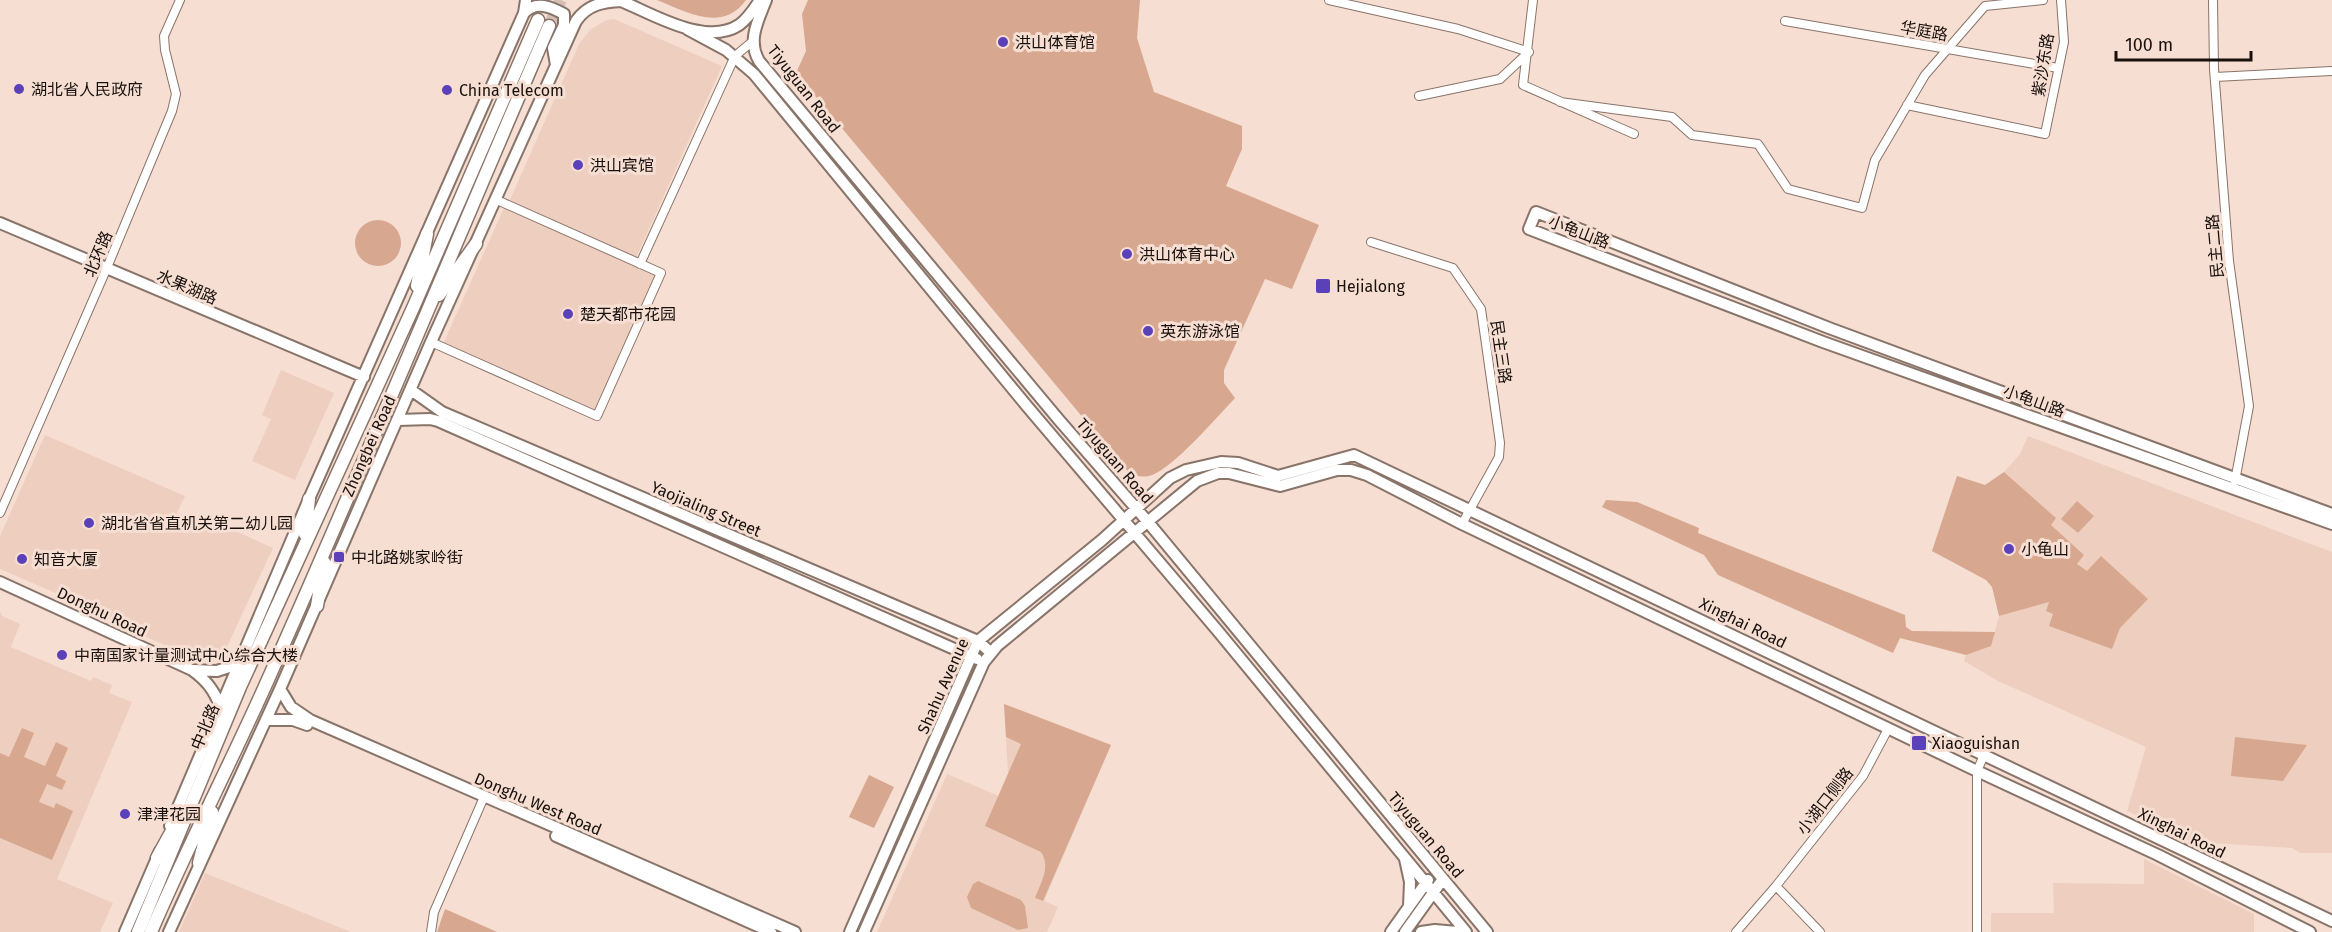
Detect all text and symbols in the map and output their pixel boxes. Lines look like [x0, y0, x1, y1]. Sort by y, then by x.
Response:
street label: 华庭路 [1899, 17, 1949, 45]
scale bar [2116, 24, 2251, 62]
street label: 紫沙东路 [2029, 32, 2057, 98]
place label: 洪山体育馆 [1015, 33, 1095, 52]
text: 100 m [2125, 34, 2173, 56]
marker: 洪山体育馆 [996, 35, 1010, 49]
street label: Tiyuguan Road [764, 41, 844, 137]
place label: 湖北省人民政府 [31, 80, 143, 99]
place label: China Telecom [459, 81, 564, 100]
marker: 湖北省人民政府 [12, 82, 26, 96]
marker: China Telecom [440, 83, 454, 97]
place label: 洪山宾馆 [590, 156, 654, 175]
marker: 洪山宾馆 [571, 158, 585, 172]
street label: 小龟山路 [1546, 212, 1612, 252]
street label: 民主二路 [2203, 213, 2227, 279]
street label: 北环路 [80, 228, 116, 280]
place label: 洪山体育中心 [1139, 245, 1235, 264]
marker: 洪山体育中心 [1120, 247, 1134, 261]
street label: 水果湖路 [154, 266, 220, 308]
marker: Hejialong [1314, 277, 1332, 295]
place label: Hejialong [1336, 277, 1405, 296]
place label: 楚天都市花园 [580, 305, 676, 324]
marker: 楚天都市花园 [561, 307, 575, 321]
street label: 民主三路 [1487, 319, 1515, 385]
place label: 英东游泳馆 [1160, 322, 1240, 341]
marker: 英东游泳馆 [1141, 324, 1155, 338]
street label: 小龟山路 [2001, 381, 2067, 421]
street label: Zhongbei Road [338, 393, 400, 499]
street label: Tiyuguan Road [1073, 415, 1157, 507]
street label: Yaojialing Street [648, 477, 764, 541]
place label: 湖北省省直机关第二幼儿园 [101, 514, 293, 533]
marker: 湖北省省直机关第二幼儿园 [82, 516, 96, 530]
place label: 小龟山 [2021, 540, 2069, 559]
marker: 小龟山 [2002, 542, 2016, 556]
place label: 中北路姚家岭街 [351, 548, 463, 567]
place label: 知音大厦 [34, 550, 98, 569]
marker: 中北路姚家岭街 [332, 550, 346, 564]
marker: 知音大厦 [15, 552, 29, 566]
street label: Donghu Road [54, 583, 150, 641]
street label: Xinghai Road [1696, 594, 1790, 652]
street label: Shahu Avenue [913, 635, 973, 737]
place label: 中南国家计量测试中心综合大楼 [74, 646, 298, 665]
marker: 中南国家计量测试中心综合大楼 [55, 648, 69, 662]
street label: 中北路 [187, 701, 223, 753]
marker: Xiaoguishan [1910, 734, 1928, 752]
place label: Xiaoguishan [1932, 734, 2020, 753]
street label: 小湖口侧路 [1793, 764, 1857, 838]
street label: Donghu West Road [471, 769, 605, 839]
street label: Tiyuguan Road [1384, 788, 1468, 882]
street label: Xinghai Road [2135, 804, 2229, 862]
place label: 津津花园 [137, 805, 201, 824]
marker: 津津花园 [118, 807, 132, 821]

